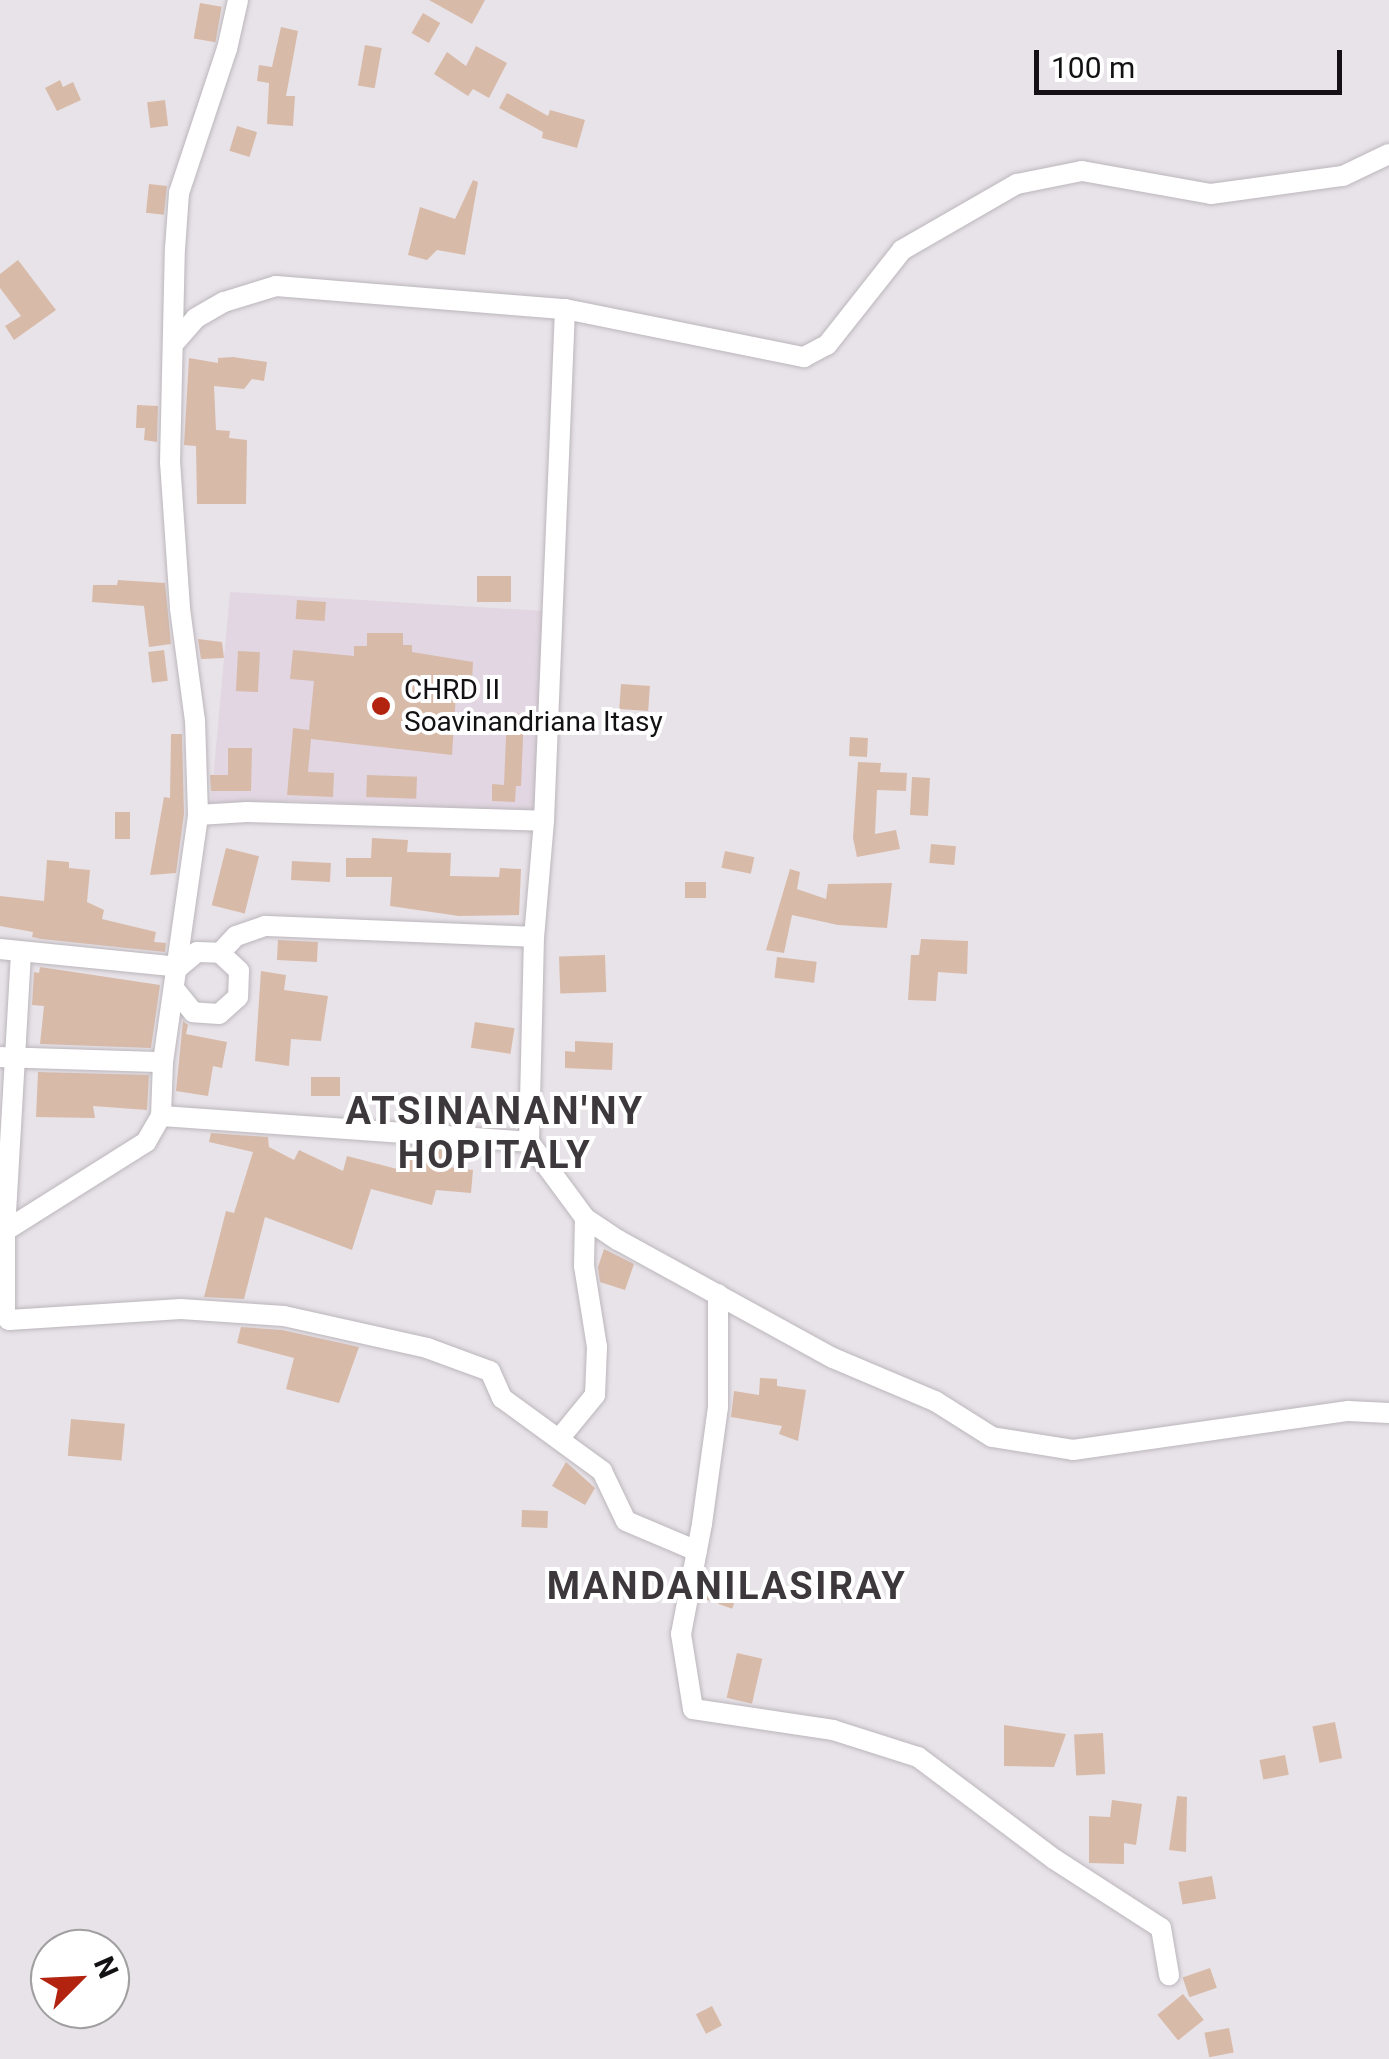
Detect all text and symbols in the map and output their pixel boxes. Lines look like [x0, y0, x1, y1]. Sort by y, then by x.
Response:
scale bar [1039, 30, 1346, 92]
text: 100 m [1051, 50, 1135, 85]
place label: CHRD II Soavinandriana Itasy [404, 673, 663, 739]
marker: CHRD II Soavinandriana Itasy [368, 693, 394, 719]
district label: ATSINANAN'NY HOPITALY [345, 1089, 645, 1178]
district label: MANDANILASIRAY [547, 1564, 907, 1610]
north arrow [30, 1929, 130, 2029]
text: N [87, 1952, 125, 1983]

